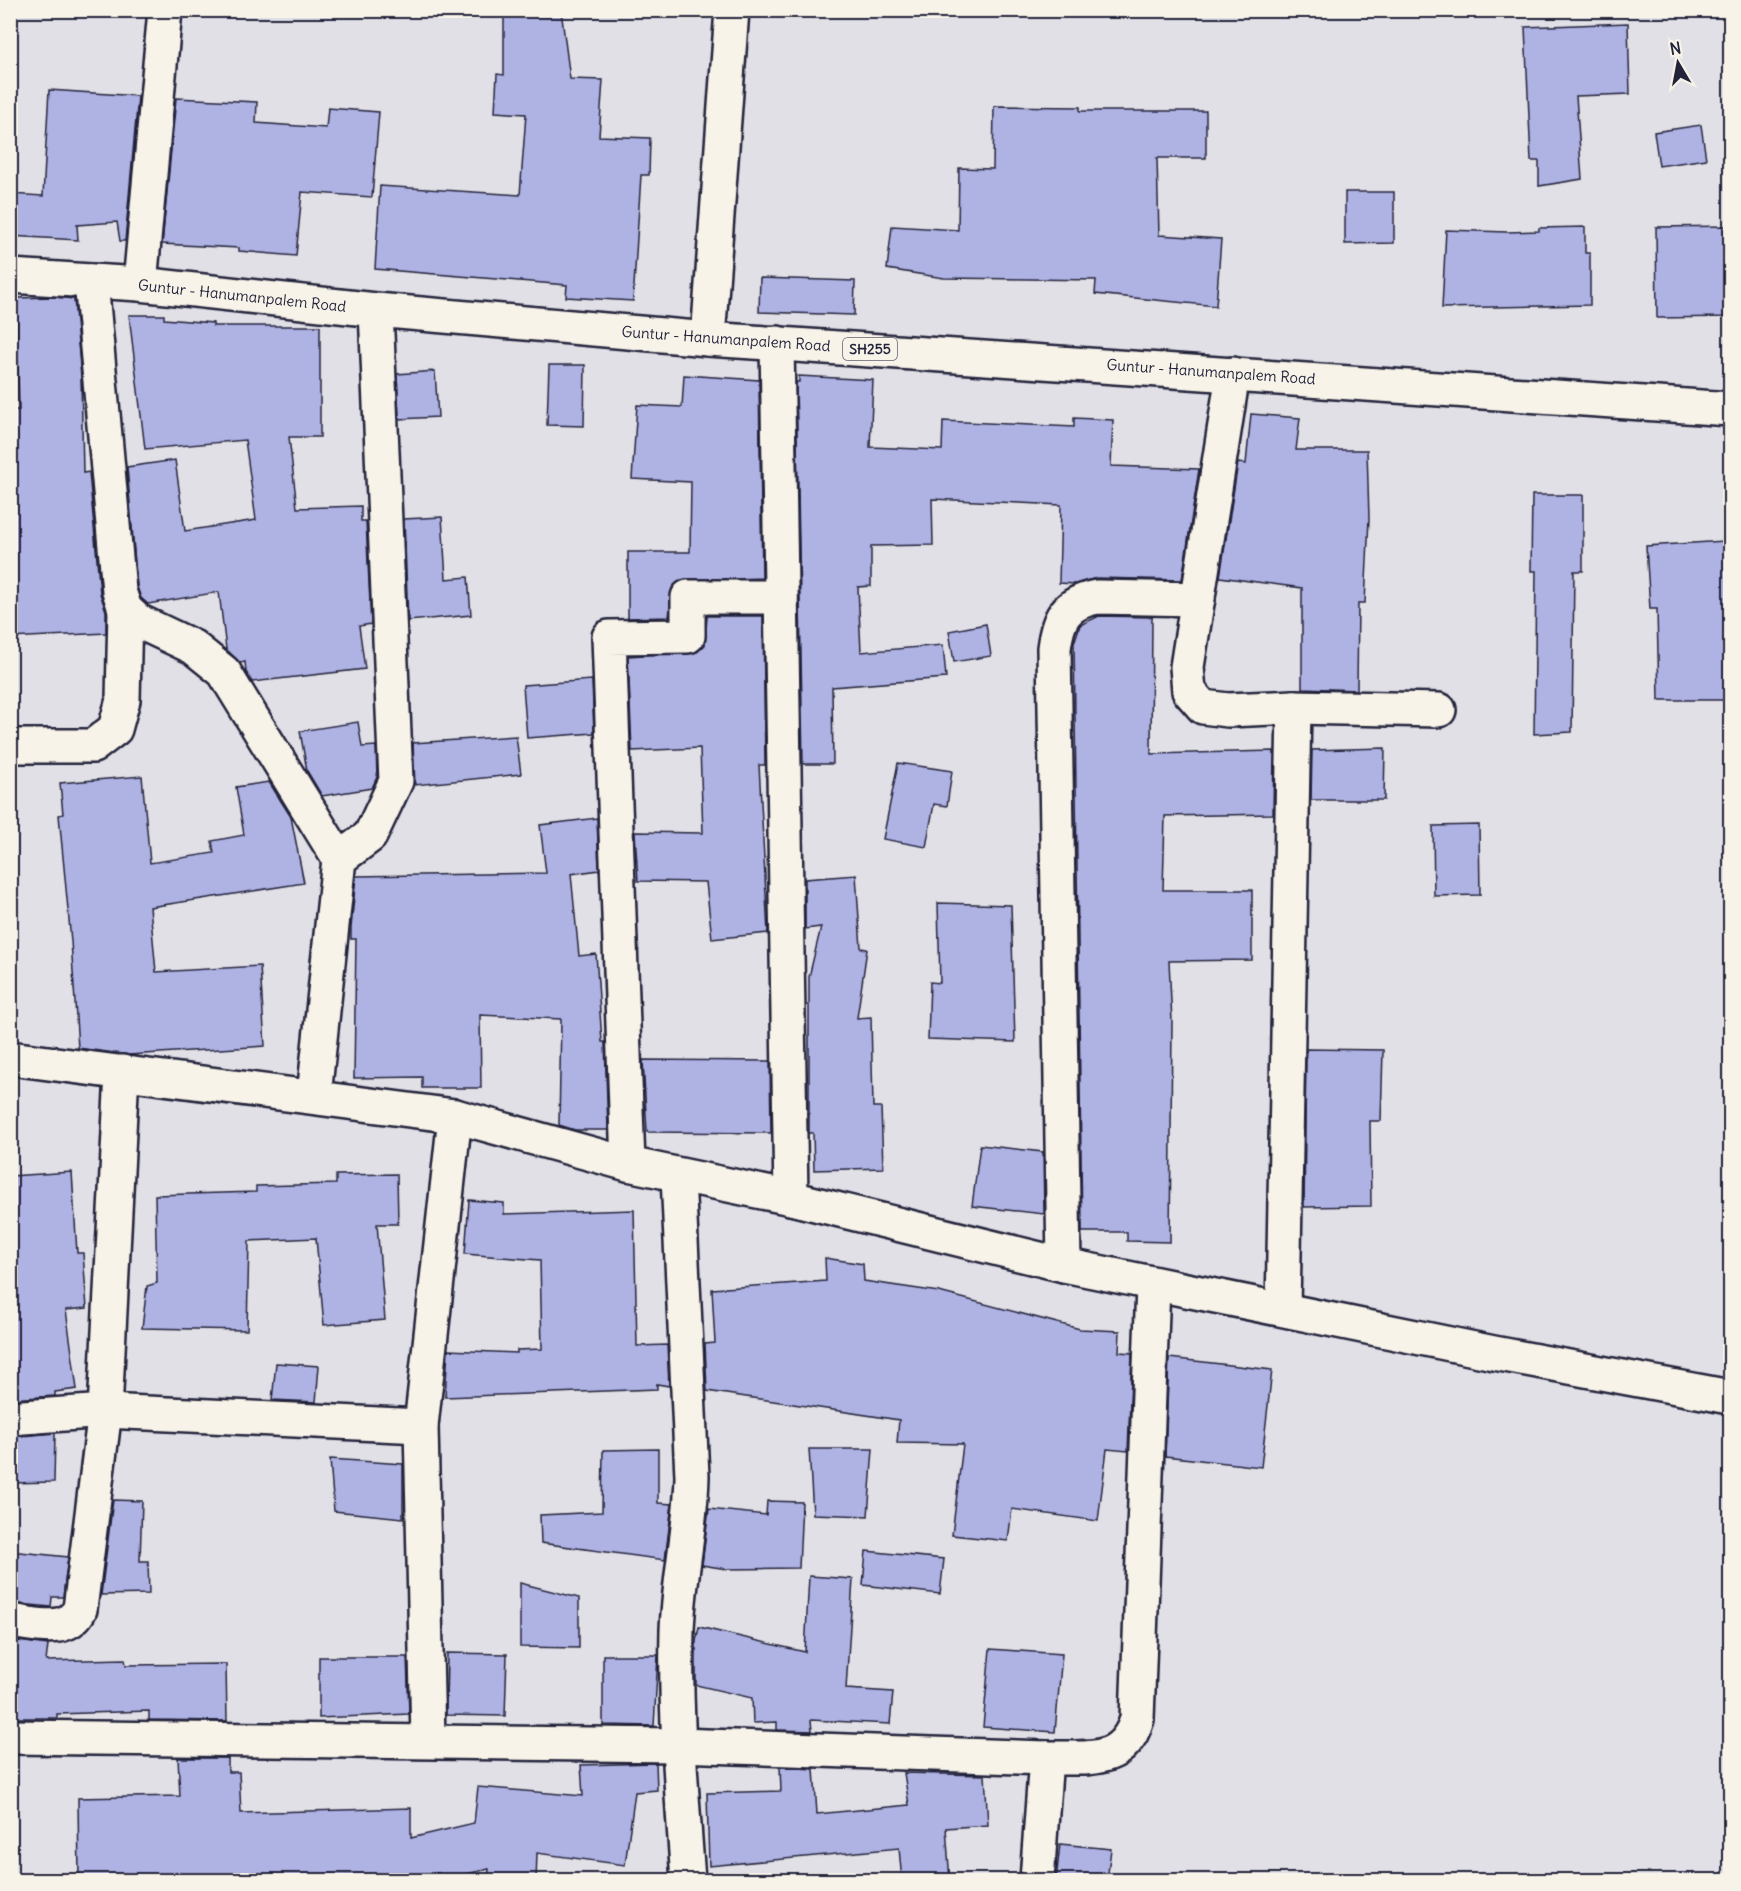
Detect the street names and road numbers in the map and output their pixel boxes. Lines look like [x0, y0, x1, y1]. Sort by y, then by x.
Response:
street label: Guntur - Hanumanpalem Road [137, 275, 347, 316]
street label: Guntur - Hanumanpalem Road [621, 322, 831, 355]
road number: SH255 [843, 338, 897, 360]
street label: Guntur - Hanumanpalem Road [1106, 355, 1316, 388]

